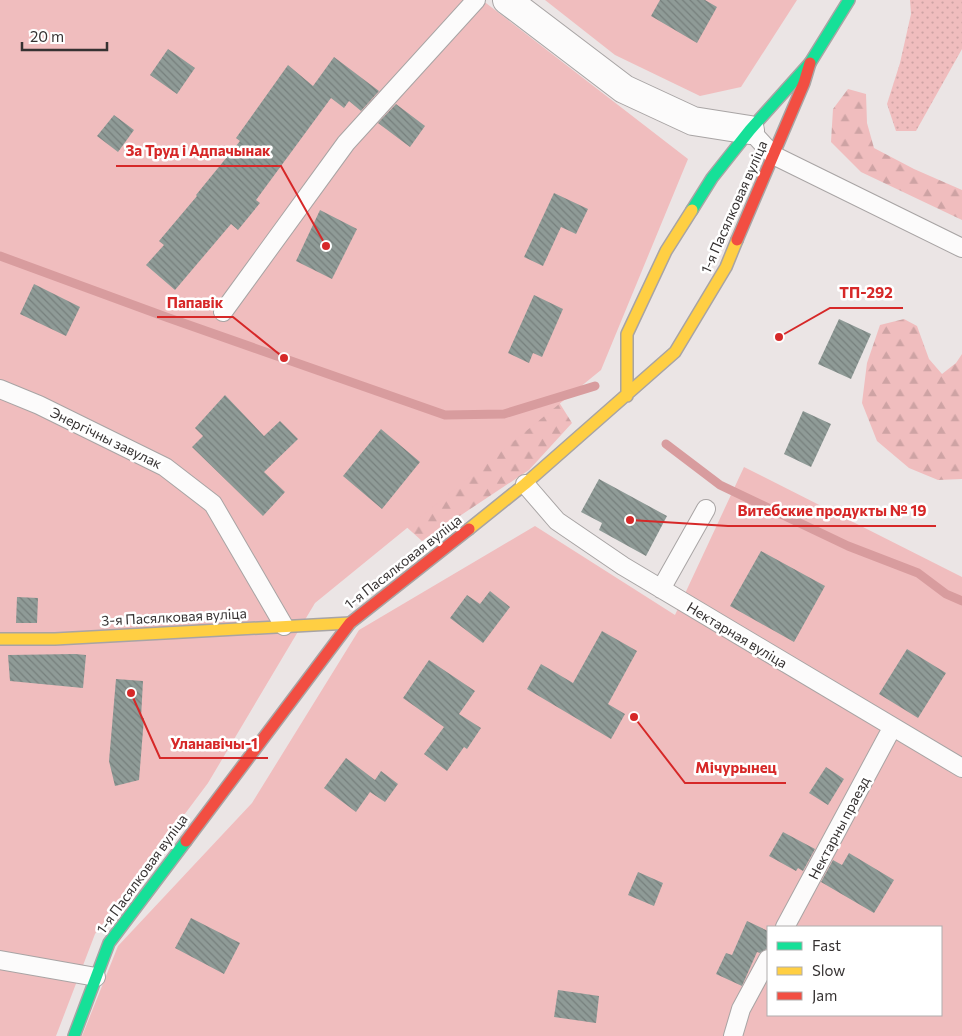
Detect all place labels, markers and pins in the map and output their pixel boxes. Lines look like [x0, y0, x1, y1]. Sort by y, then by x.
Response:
callout: За Труд і Адпачынак [116, 136, 281, 166]
callout: ТП-292 [830, 278, 903, 308]
callout: Папавік [157, 287, 233, 317]
callout: Витебские продукты № 19 [728, 496, 936, 526]
callout: Уланавічы-1 [160, 728, 268, 758]
callout: Мічурынец [685, 753, 786, 783]

